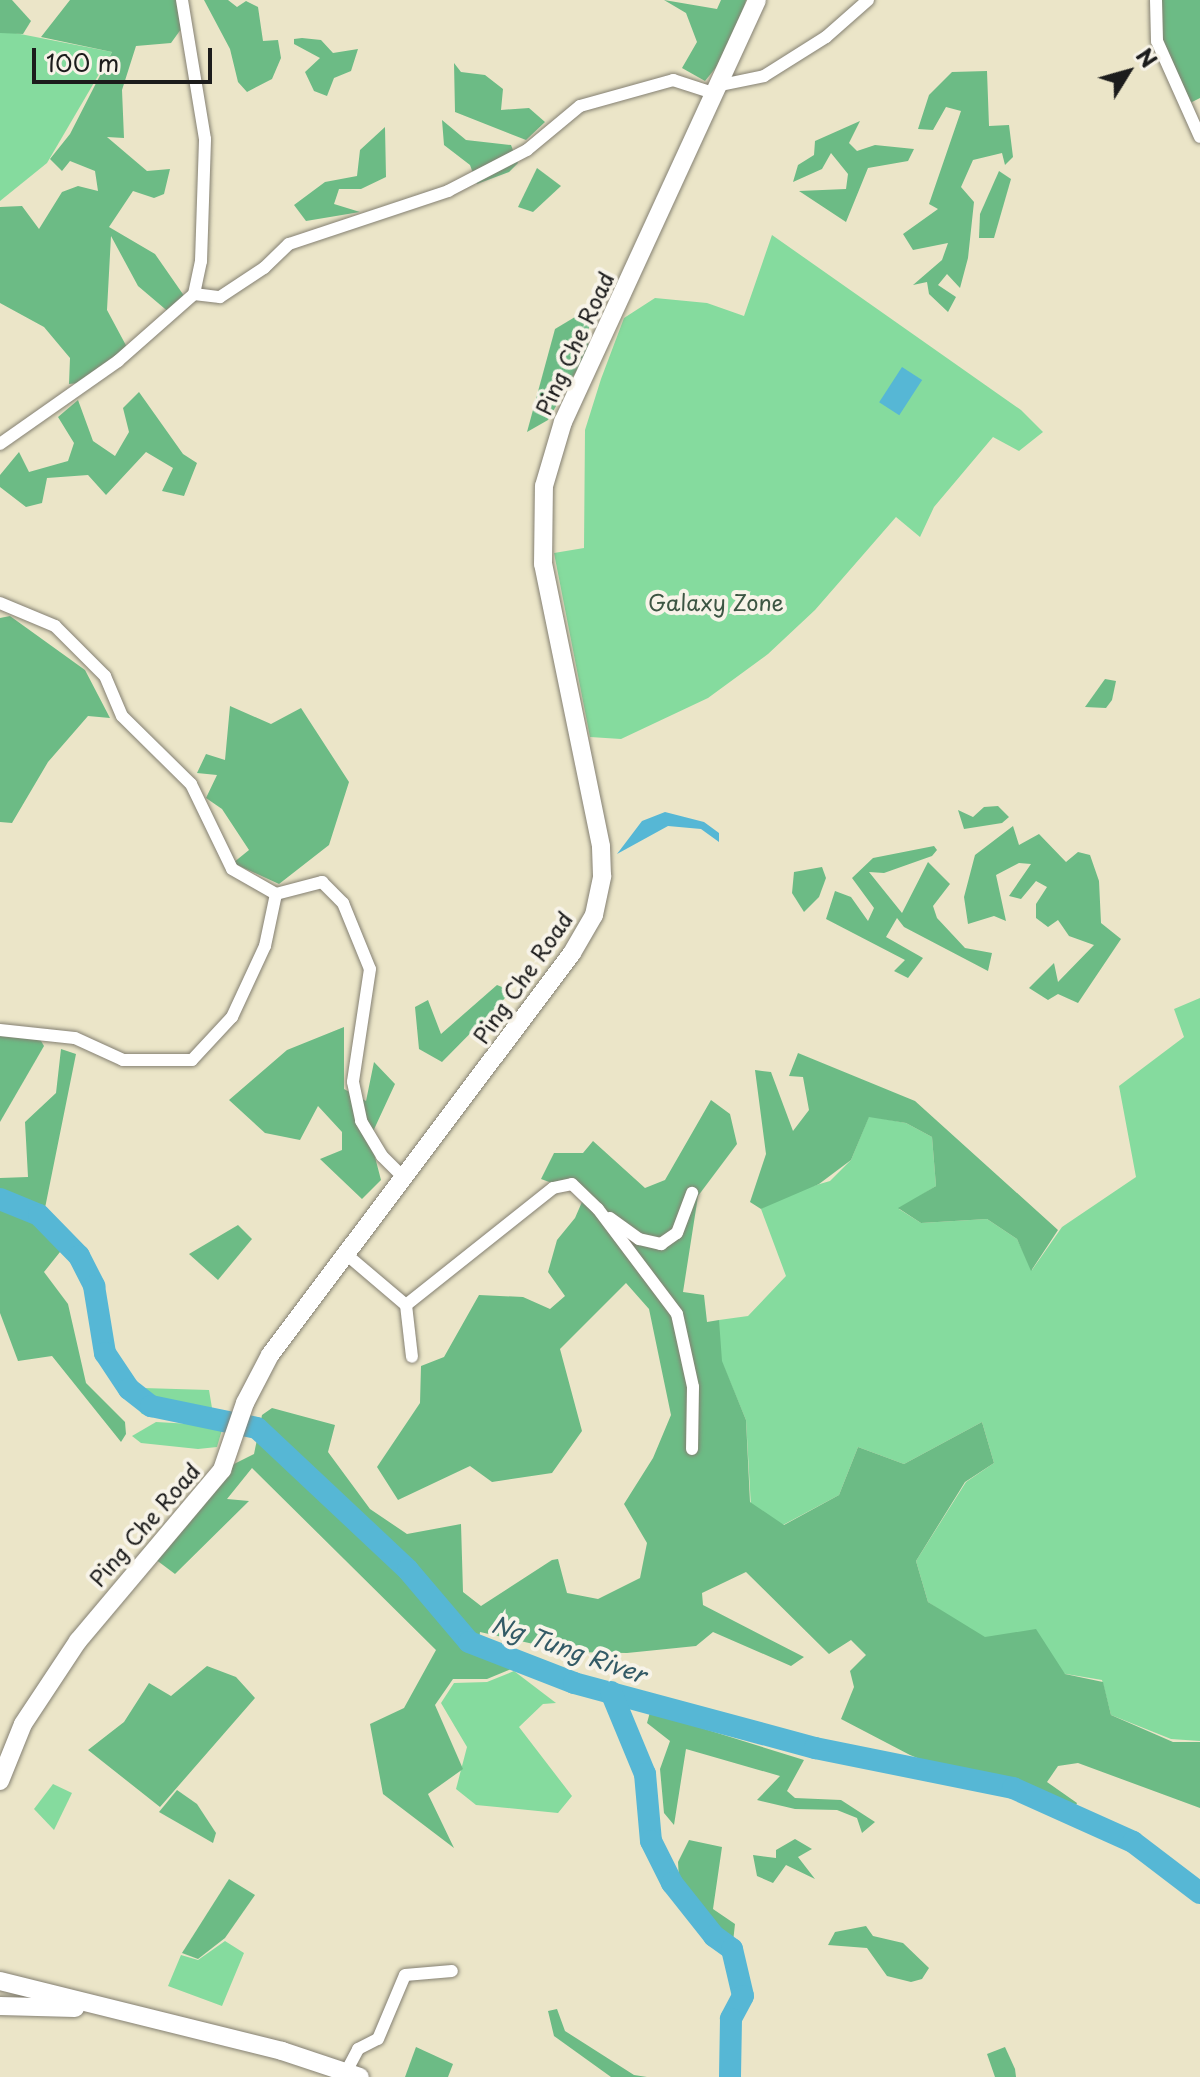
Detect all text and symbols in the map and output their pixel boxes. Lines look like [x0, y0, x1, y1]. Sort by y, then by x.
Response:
scale bar [36, 32, 216, 82]
north arrow [1088, 32, 1168, 112]
text: N [1129, 40, 1166, 74]
text: 100 m [46, 44, 119, 80]
street label: Ping Che Road [529, 267, 619, 419]
park label: Galaxy Zone [648, 589, 784, 615]
street label: Ping Che Road [467, 906, 577, 1048]
street label: Ping Che Road [83, 1457, 205, 1591]
water label: Ng Tung River [487, 1609, 651, 1689]

